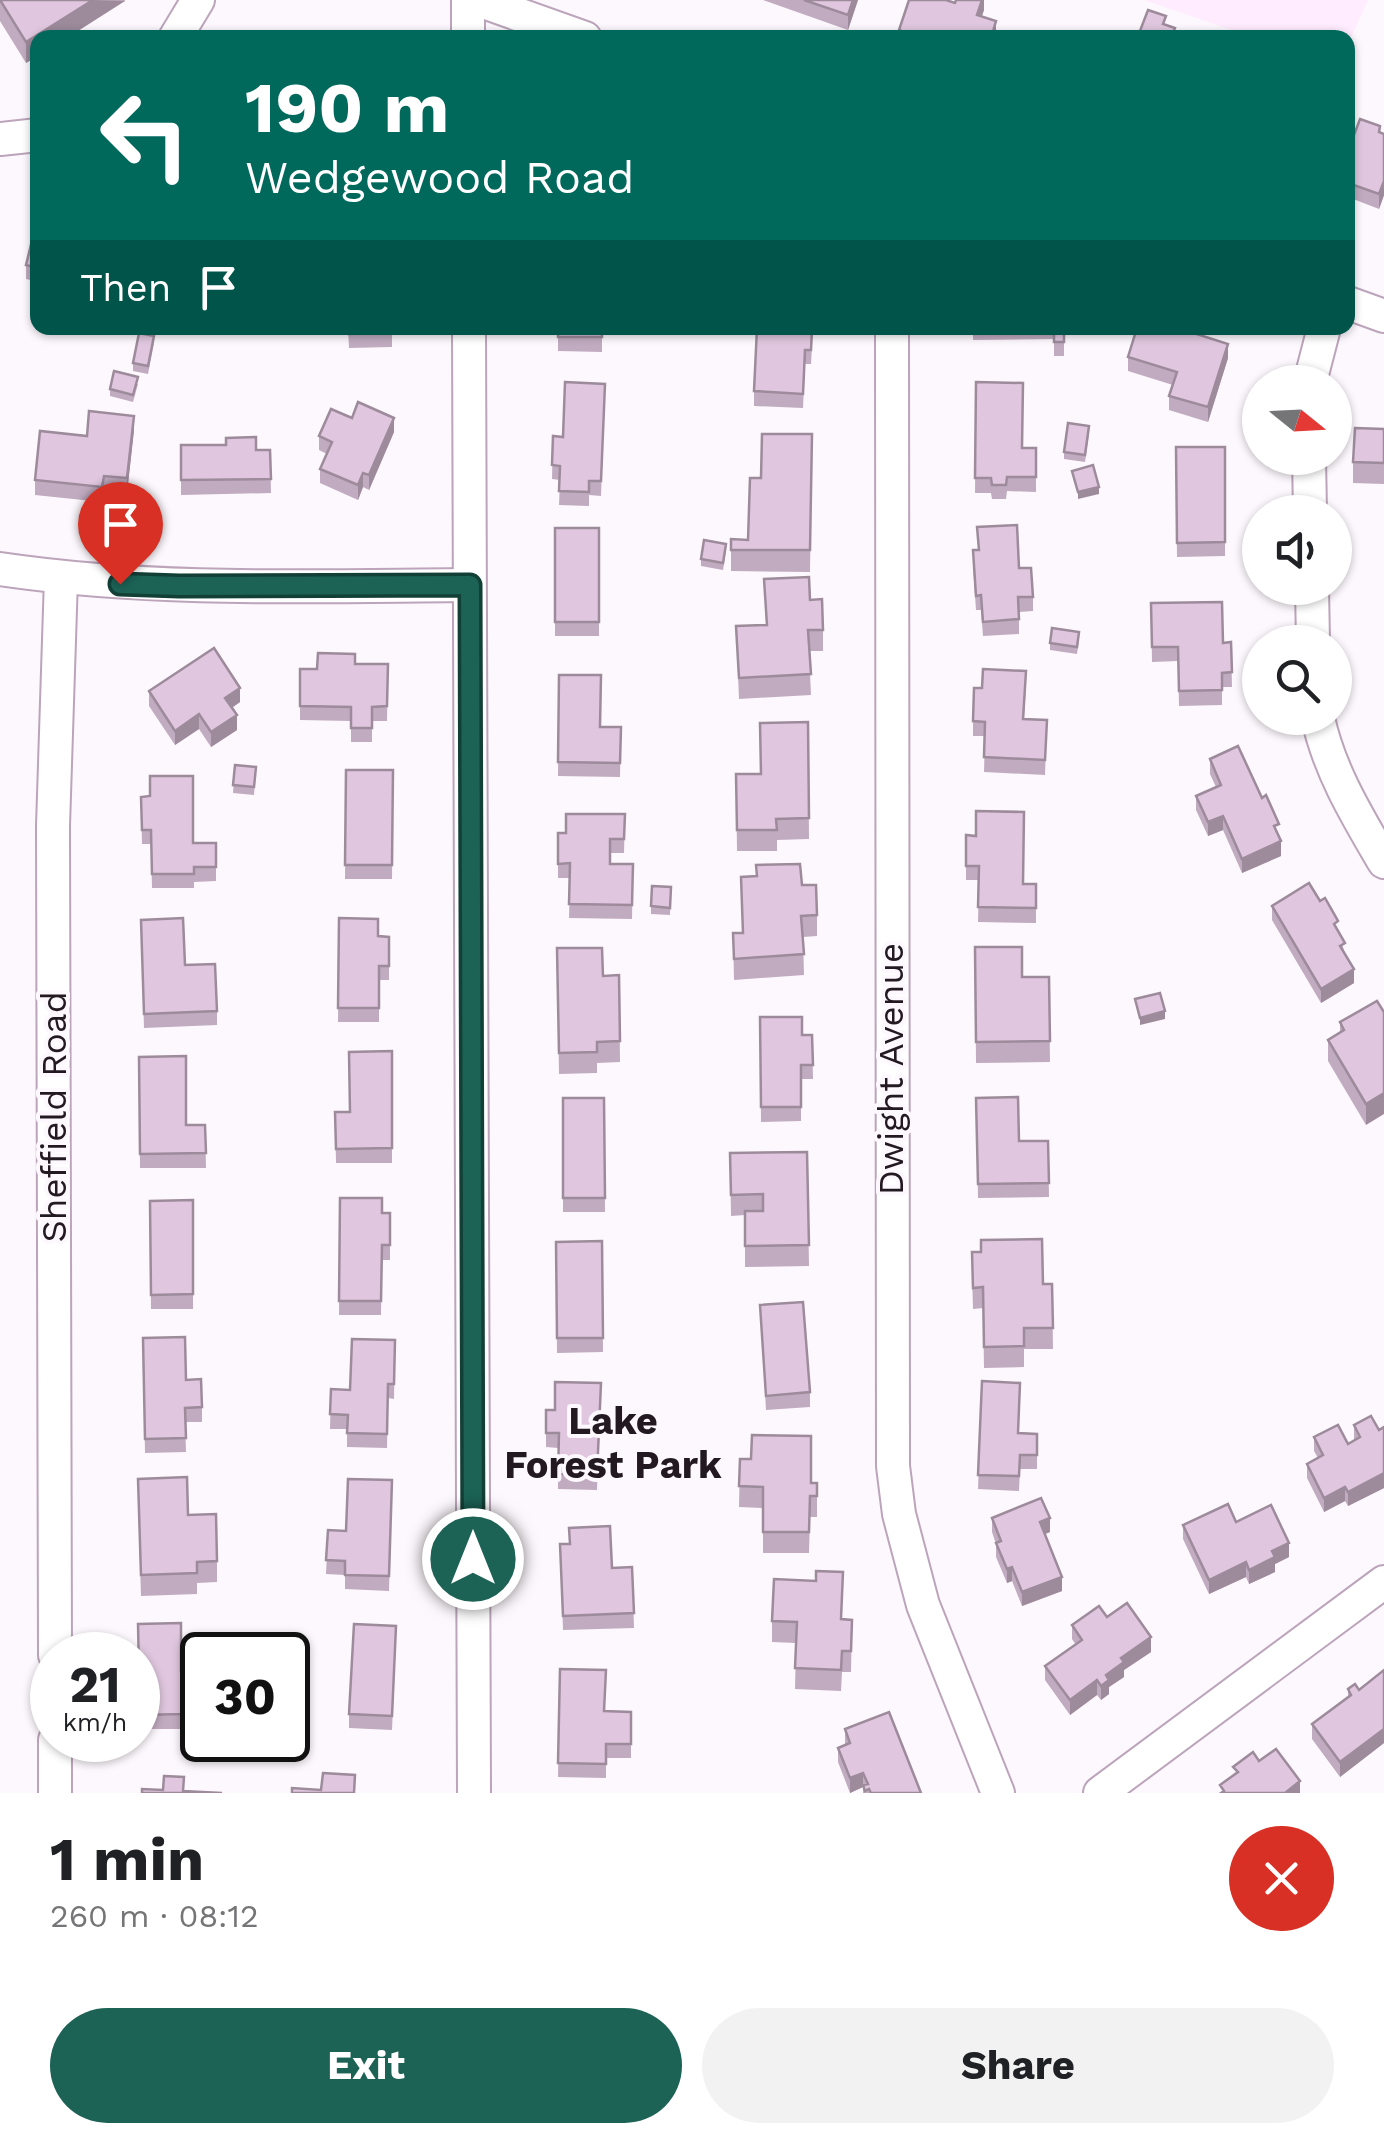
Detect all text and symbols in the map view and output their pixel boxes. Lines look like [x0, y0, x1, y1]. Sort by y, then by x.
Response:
text: 190 m [245, 67, 449, 149]
icon: left [80, 70, 210, 200]
text: Wedgewood Road [245, 151, 635, 204]
icon: arrive [191, 260, 246, 315]
text: Then [80, 266, 171, 310]
north arrow [1242, 365, 1352, 475]
map controls [1242, 365, 1352, 735]
pin [78, 482, 163, 585]
button: sound [1242, 495, 1352, 605]
icon: arrive [93, 497, 148, 552]
button: search [1242, 625, 1352, 735]
street label: Dwight Avenue [870, 943, 912, 1195]
street label: Sheffield Road [33, 991, 75, 1243]
district label: Lake Forest Park [504, 1399, 722, 1487]
position arrow [421, 1507, 525, 1611]
speed limit sign: 30 [180, 1632, 310, 1762]
text: 21 [69, 1655, 121, 1714]
text: km/h [63, 1708, 127, 1737]
text: 1 min [50, 1824, 204, 1895]
button: close [1229, 1826, 1334, 1931]
text: 260 m · 08:12 [50, 1897, 259, 1935]
button: Exit [50, 2008, 682, 2123]
button: Share [702, 2008, 1334, 2123]

